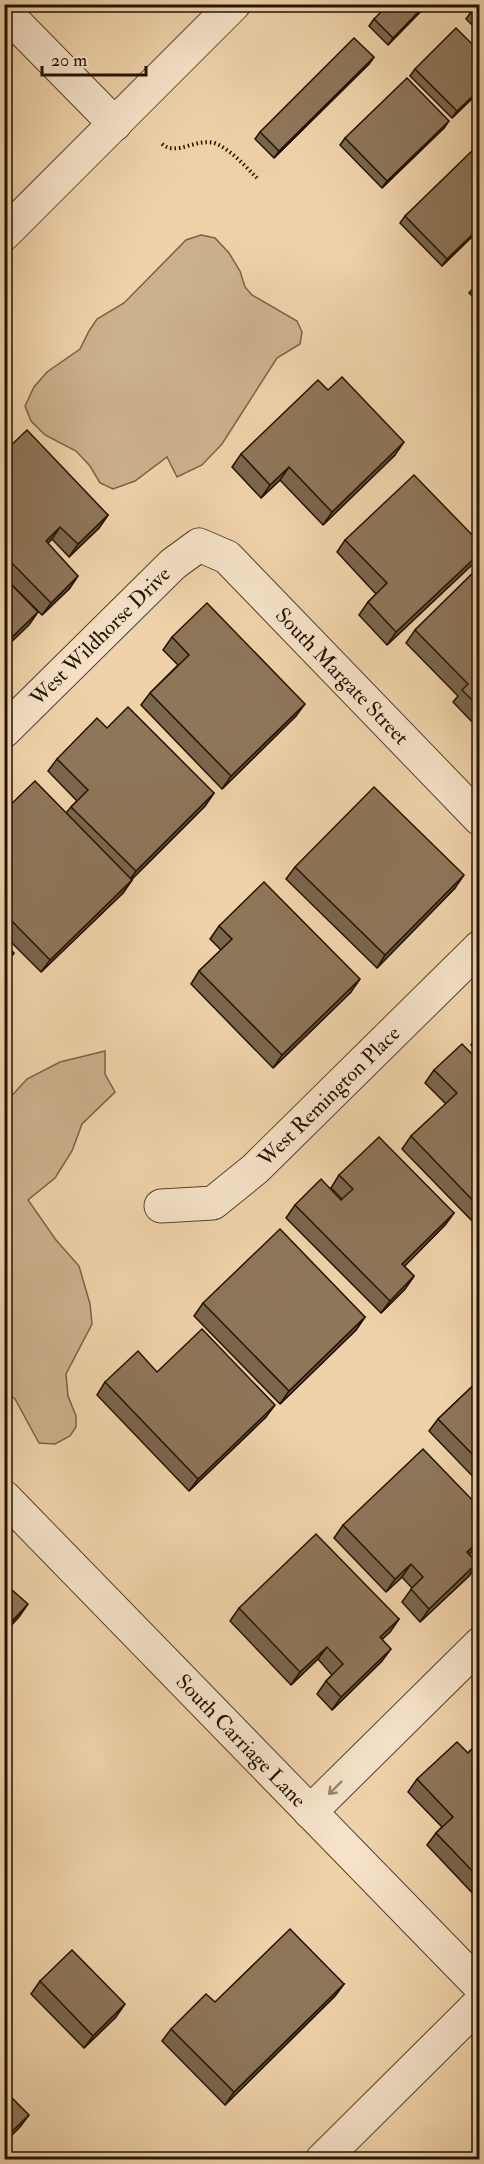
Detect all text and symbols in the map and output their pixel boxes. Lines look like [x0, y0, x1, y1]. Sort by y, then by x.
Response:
scale bar [42, 39, 146, 77]
text: 20 m [51, 49, 87, 72]
street label: West Wildhorse Drive [23, 561, 176, 712]
street label: South Margate Street [270, 602, 415, 751]
street label: West Remington Place [251, 1020, 406, 1173]
street label: South Carriage Lane [170, 1668, 312, 1813]
one-way arrow [327, 1781, 342, 1796]

